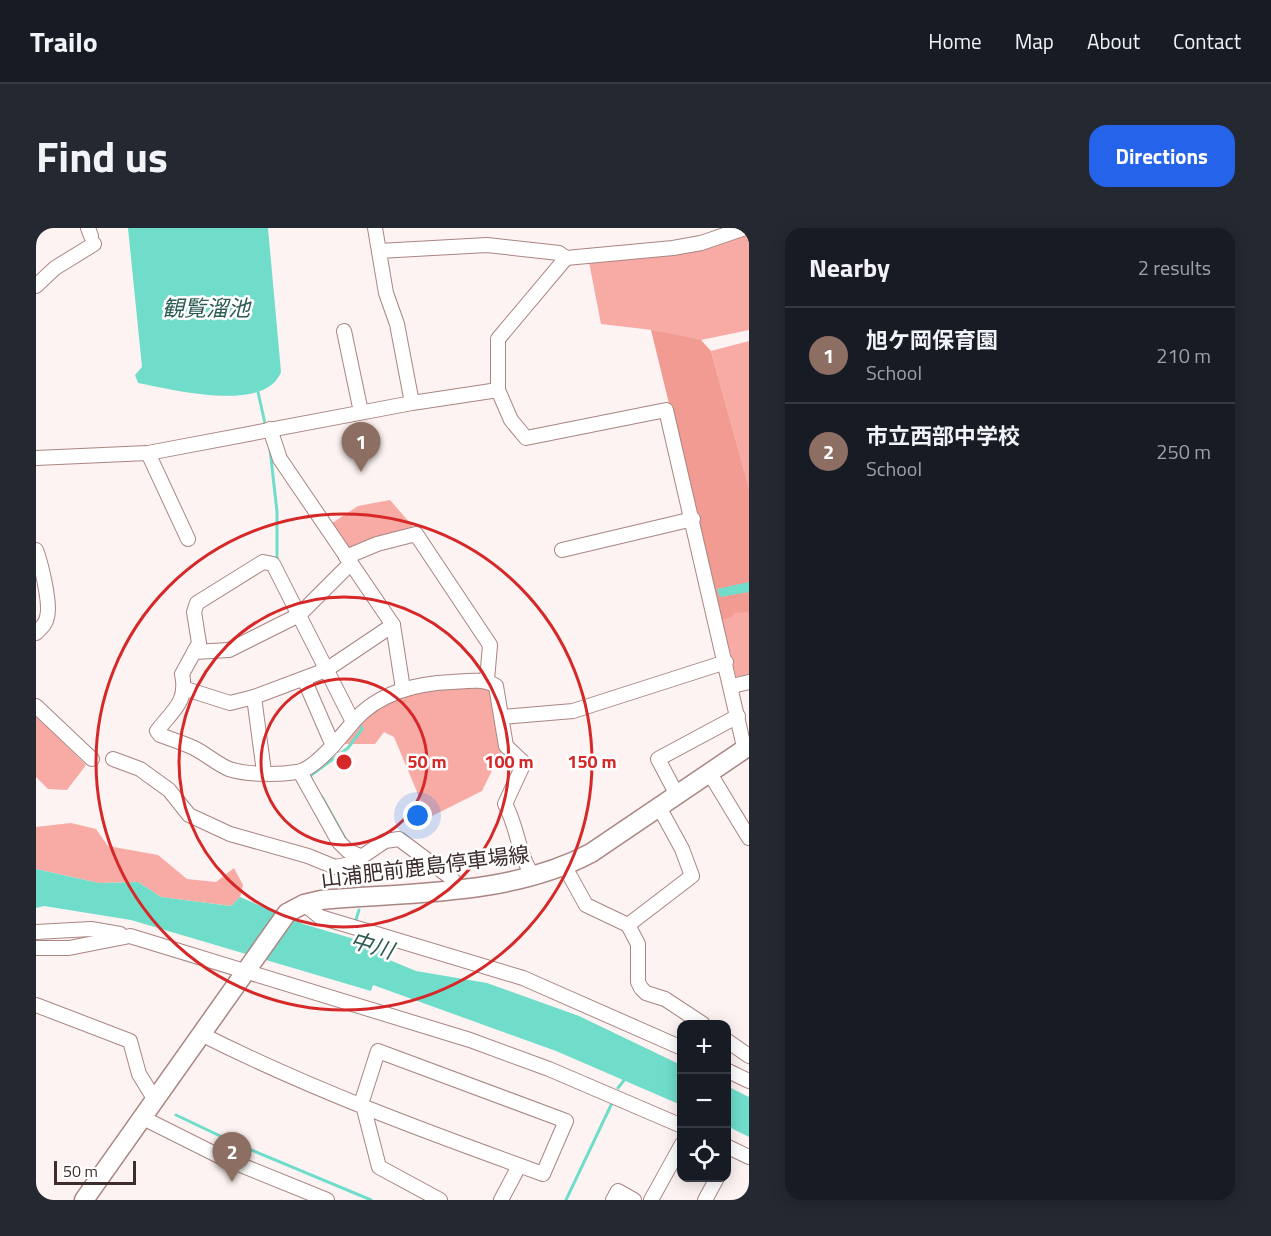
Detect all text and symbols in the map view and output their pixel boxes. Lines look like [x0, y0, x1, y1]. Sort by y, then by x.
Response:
text: Trailo [30, 20, 98, 63]
text: Home [928, 25, 982, 57]
text: Map [1015, 25, 1054, 57]
text: About [1087, 25, 1140, 57]
text: Contact [1173, 25, 1241, 57]
text: Find us [36, 124, 168, 188]
button: Directions [1089, 125, 1235, 187]
text: Nearby [809, 248, 890, 287]
text: 2 results [1138, 252, 1211, 283]
water label: 観覧溜池 [162, 291, 252, 325]
text: 旭ケ岡保育園 [866, 323, 998, 357]
text: 1 [823, 340, 834, 371]
text: 210 m [1156, 340, 1211, 371]
text: School [866, 357, 922, 388]
text: 市立西部中学校 [866, 419, 1020, 453]
pin: 1 [342, 422, 380, 472]
text: 2 [823, 436, 834, 467]
text: 250 m [1156, 436, 1211, 467]
text: School [866, 453, 922, 484]
text: 50 m [407, 748, 447, 775]
text: 100 m [484, 748, 534, 775]
text: 150 m [567, 748, 617, 775]
centre of rings [334, 752, 354, 772]
your location [403, 801, 432, 830]
street label: 山浦肥前鹿島停車場線 [319, 837, 531, 895]
water label: 中川 [346, 923, 400, 968]
map controls [677, 1020, 731, 1182]
button: + [677, 1020, 731, 1074]
button: − [677, 1074, 731, 1128]
button: locate [677, 1128, 731, 1182]
pin: 2 [212, 1132, 252, 1182]
scale bar [54, 1158, 136, 1186]
text: 50 m [63, 1159, 98, 1183]

